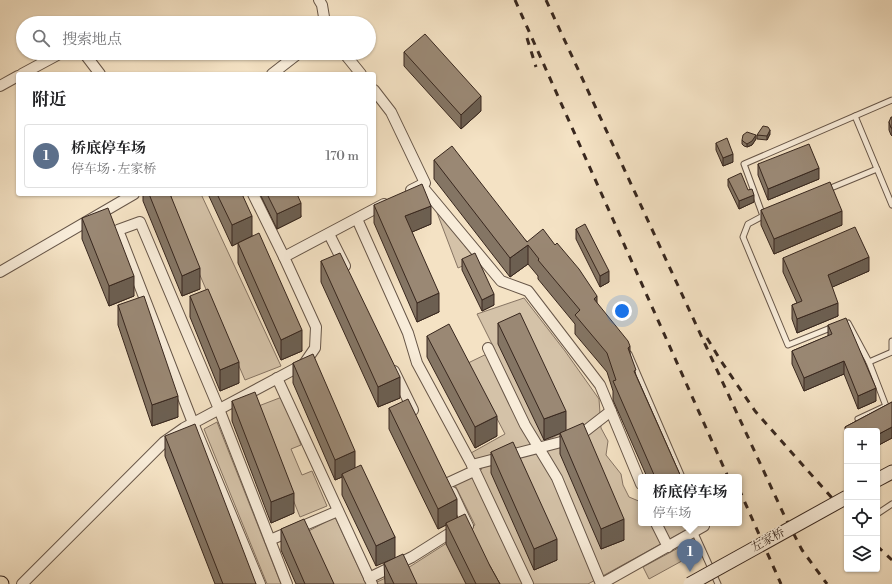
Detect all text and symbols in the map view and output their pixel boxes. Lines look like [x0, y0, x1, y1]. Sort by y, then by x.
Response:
search box [16, 16, 376, 60]
icon: search [30, 27, 52, 49]
text: 搜索地点 [62, 30, 122, 49]
text: 附近 [32, 89, 66, 111]
text: 桥底停车场 [71, 139, 146, 158]
text: 1 [43, 148, 49, 164]
text: 170 m [325, 148, 359, 164]
text: 停车场 · 左家桥 [71, 161, 157, 177]
your location [612, 301, 632, 321]
map controls [844, 428, 880, 572]
button: + [844, 428, 880, 464]
button: − [844, 464, 880, 500]
popup [638, 474, 742, 526]
text: 桥底停车场 [652, 483, 728, 502]
button: locate [844, 500, 880, 536]
text: 停车场 [652, 505, 692, 521]
street label: 左家桥 [749, 525, 787, 555]
button: layers [844, 536, 880, 572]
pin: 1 [677, 539, 703, 572]

